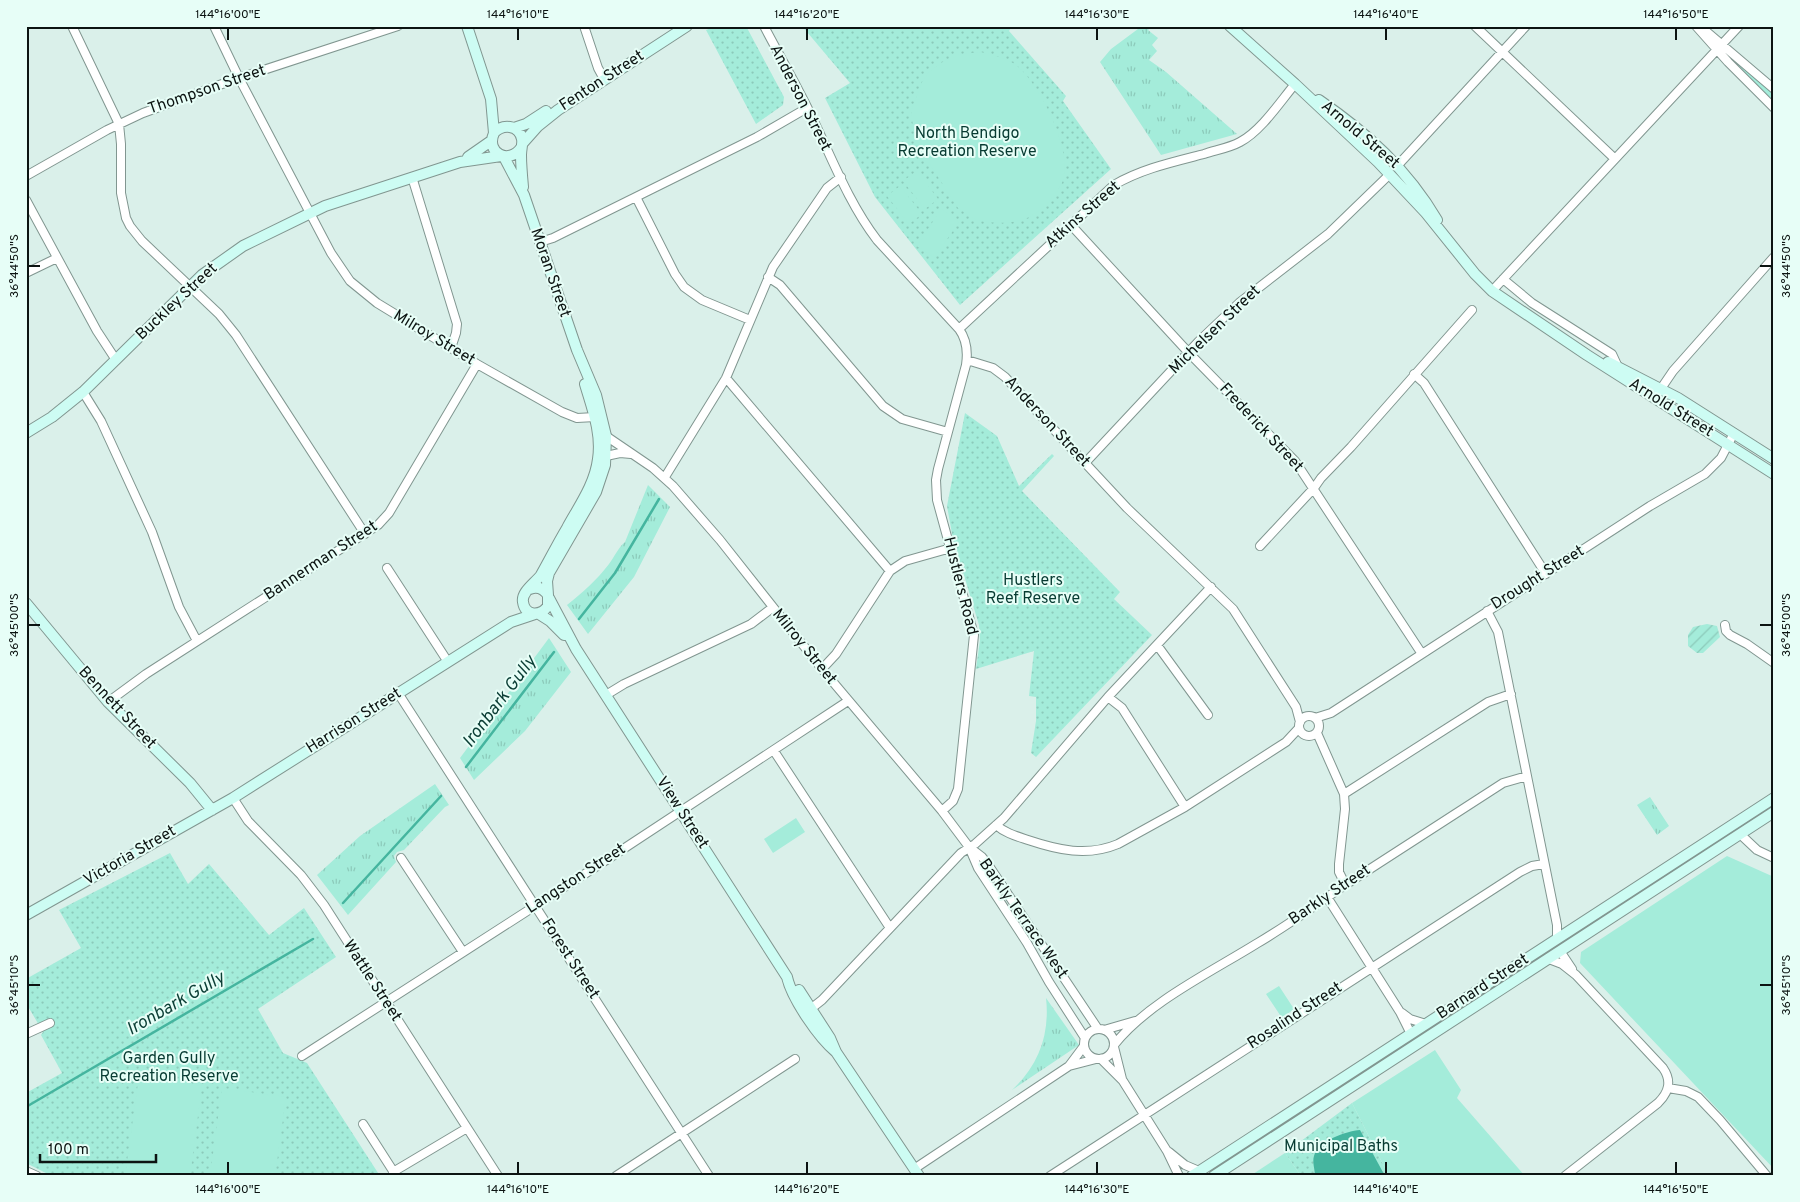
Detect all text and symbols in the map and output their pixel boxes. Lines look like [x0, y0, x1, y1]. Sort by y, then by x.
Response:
text: 144°16'00"E [195, 7, 261, 23]
text: 144°16'10"E [487, 7, 549, 23]
text: 144°16'20"E [774, 7, 840, 23]
text: 144°16'30"E [1064, 7, 1130, 23]
text: 144°16'40"E [1353, 7, 1419, 23]
text: 144°16'50"E [1643, 7, 1709, 23]
street label: Anderson Street [765, 41, 835, 155]
street label: Fenton Street [556, 46, 648, 116]
street label: Thompson Street [146, 61, 268, 119]
street label: Arnold Street [1317, 96, 1403, 174]
park label: North Bendigo Recreation Reserve [898, 124, 1037, 162]
street label: Atkins Street [1041, 177, 1125, 253]
street label: Moran Street [525, 226, 575, 320]
text: 36°44'50"S [7, 234, 23, 298]
text: 36°44'50"S [1779, 234, 1795, 298]
street label: Buckley Street [132, 259, 222, 345]
street label: Michelsen Street [1165, 281, 1265, 379]
street label: Milroy Street [389, 306, 479, 370]
street label: Anderson Street [1000, 372, 1094, 472]
street label: Arnold Street [1625, 374, 1717, 442]
street label: Frederick Street [1215, 379, 1307, 477]
street label: Bannerman Street [260, 517, 382, 605]
street label: Hustlers Road [938, 535, 982, 637]
street label: Drought Street [1488, 541, 1588, 615]
park label: Hustlers Reef Reserve [986, 571, 1080, 609]
text: 36°45'00"S [7, 593, 23, 657]
text: 36°45'00"S [1779, 593, 1795, 657]
street label: Milroy Street [767, 605, 841, 689]
water label: Ironbark Gully [458, 650, 543, 753]
street label: Bennett Street [74, 662, 160, 754]
street label: Harrison Street [303, 684, 405, 758]
street label: View Street [651, 773, 713, 853]
street label: Victoria Street [80, 821, 180, 891]
street label: Langston Street [522, 839, 630, 919]
street label: Barkly Terrace West [974, 855, 1072, 983]
street label: Barkly Street [1285, 860, 1375, 930]
street label: Forest Street [537, 915, 603, 1003]
street label: Wattle Street [338, 936, 406, 1026]
street label: Barnard Street [1433, 950, 1533, 1024]
text: 36°45'10"S [7, 955, 23, 1015]
text: 36°45'10"S [1779, 955, 1795, 1015]
water label: Ironbark Gully [123, 966, 231, 1041]
street label: Rosalind Street [1244, 978, 1346, 1054]
park label: Garden Gully Recreation Reserve [100, 1049, 239, 1087]
scale bar [40, 1132, 156, 1164]
park label: Municipal Baths [1284, 1137, 1398, 1157]
text: 100 m [48, 1141, 89, 1160]
text: 144°16'00"E [195, 1182, 261, 1198]
text: 144°16'10"E [487, 1182, 549, 1198]
text: 144°16'20"E [774, 1182, 840, 1198]
text: 144°16'30"E [1064, 1182, 1130, 1198]
text: 144°16'40"E [1353, 1182, 1419, 1198]
text: 144°16'50"E [1643, 1182, 1709, 1198]

